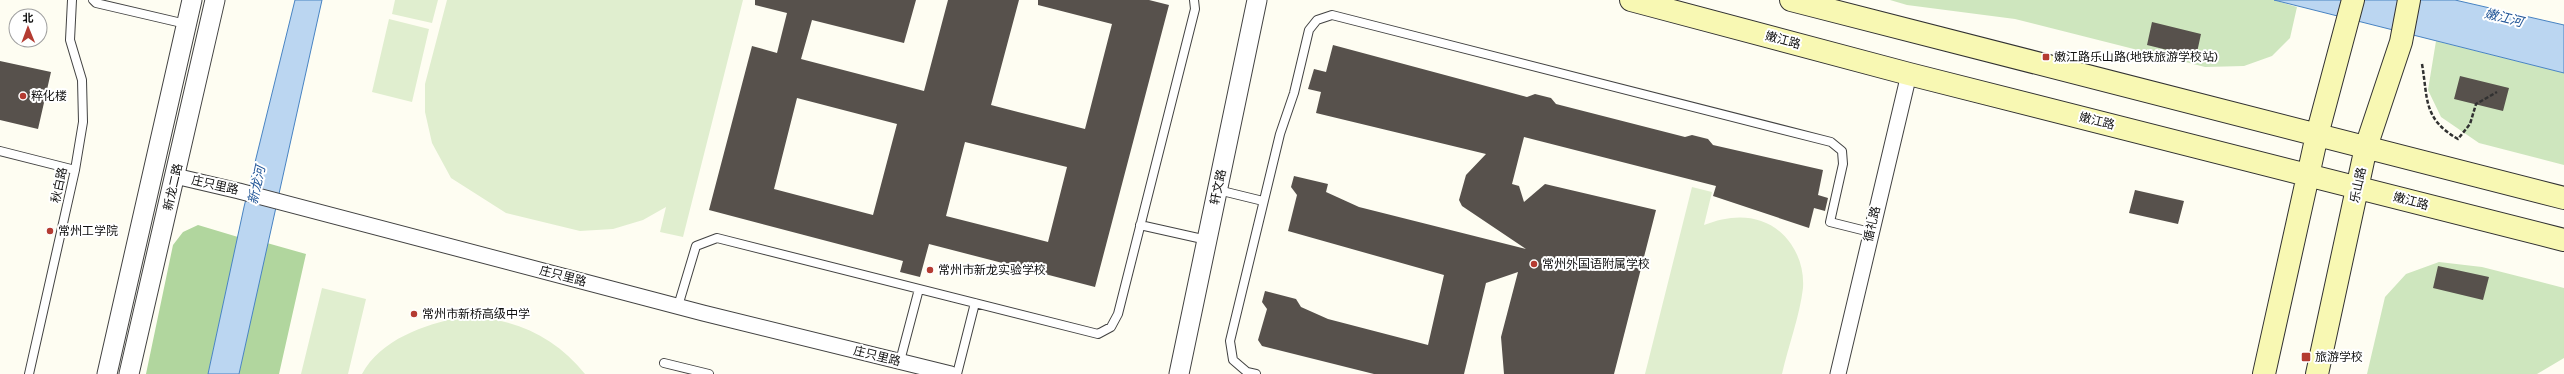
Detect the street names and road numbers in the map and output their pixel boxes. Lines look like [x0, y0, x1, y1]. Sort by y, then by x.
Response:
street label: 嫩江路 [1764, 29, 1802, 51]
street label: 嫩江路 [2078, 110, 2116, 132]
street label: 新龙二路 [161, 162, 185, 212]
street label: 秋白路 [48, 166, 70, 204]
street label: 乐山路 [2347, 166, 2369, 204]
street label: 轩文路 [1207, 168, 1229, 206]
street label: 庄只里路 [190, 173, 240, 197]
street label: 嫩江路 [2392, 190, 2430, 212]
street label: 循礼路 [1861, 205, 1883, 243]
street label: 庄只里路 [538, 263, 588, 289]
street label: 庄只里路 [852, 343, 902, 369]

